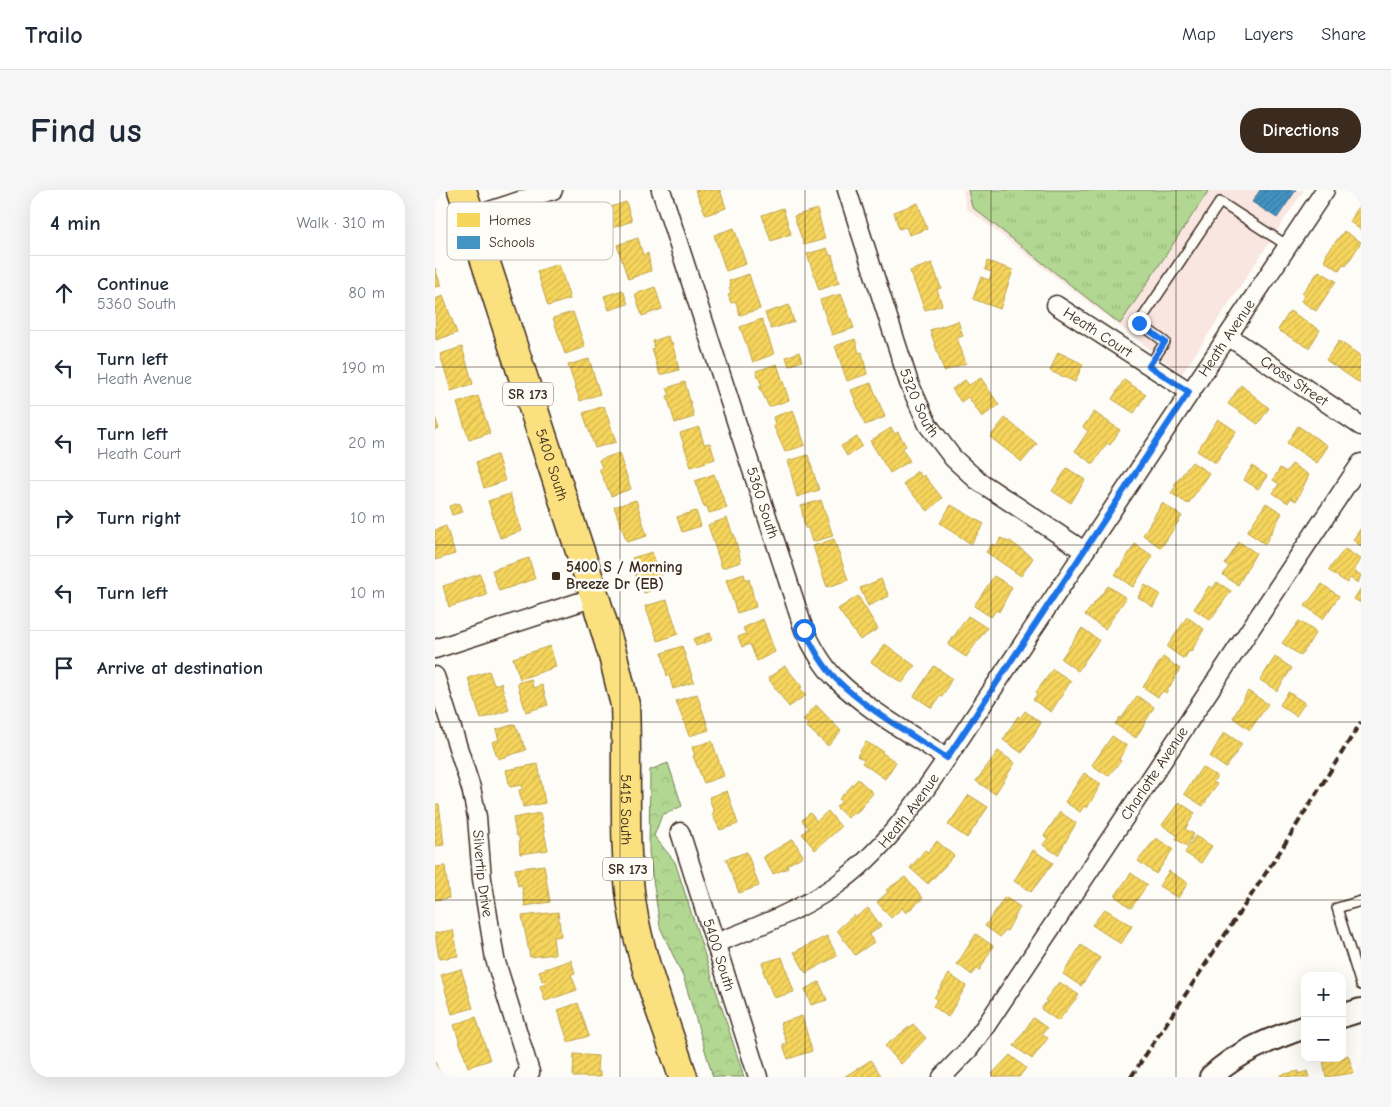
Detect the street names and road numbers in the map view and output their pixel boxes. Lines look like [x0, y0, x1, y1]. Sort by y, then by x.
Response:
street label: Heath Avenue [1194, 295, 1259, 380]
street label: Heath Court [1060, 303, 1136, 362]
street label: Cross Street [1257, 352, 1332, 411]
street label: 5320 South [896, 366, 943, 441]
road number: SR 173 [503, 382, 553, 405]
street label: 5400 South [532, 426, 572, 503]
street label: 5360 South [743, 465, 783, 541]
street label: Charlotte Avenue [1117, 723, 1192, 823]
street label: Heath Avenue [874, 770, 943, 852]
street label: 5415 South [617, 774, 636, 845]
street label: Silvertip Drive [469, 829, 497, 919]
road number: SR 173 [603, 858, 653, 881]
street label: 5400 South [699, 916, 739, 993]

